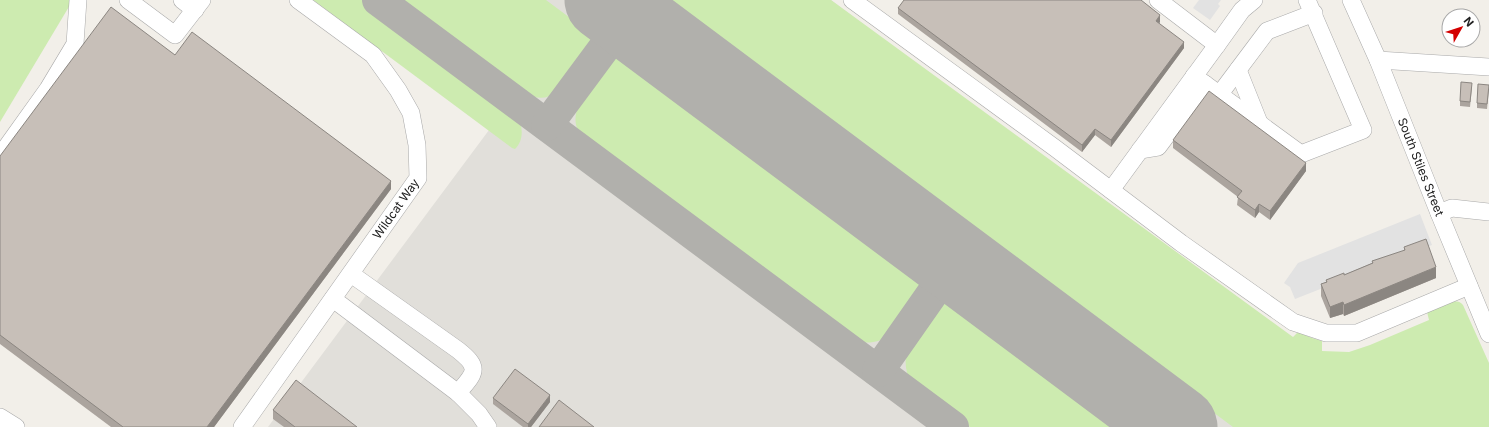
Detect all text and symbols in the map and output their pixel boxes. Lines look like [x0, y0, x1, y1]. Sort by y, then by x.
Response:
north arrow [1441, 8, 1481, 48]
text: N [1461, 14, 1477, 29]
street label: South Stiles Street [1395, 116, 1447, 218]
street label: Wildcat Way [369, 175, 422, 242]

